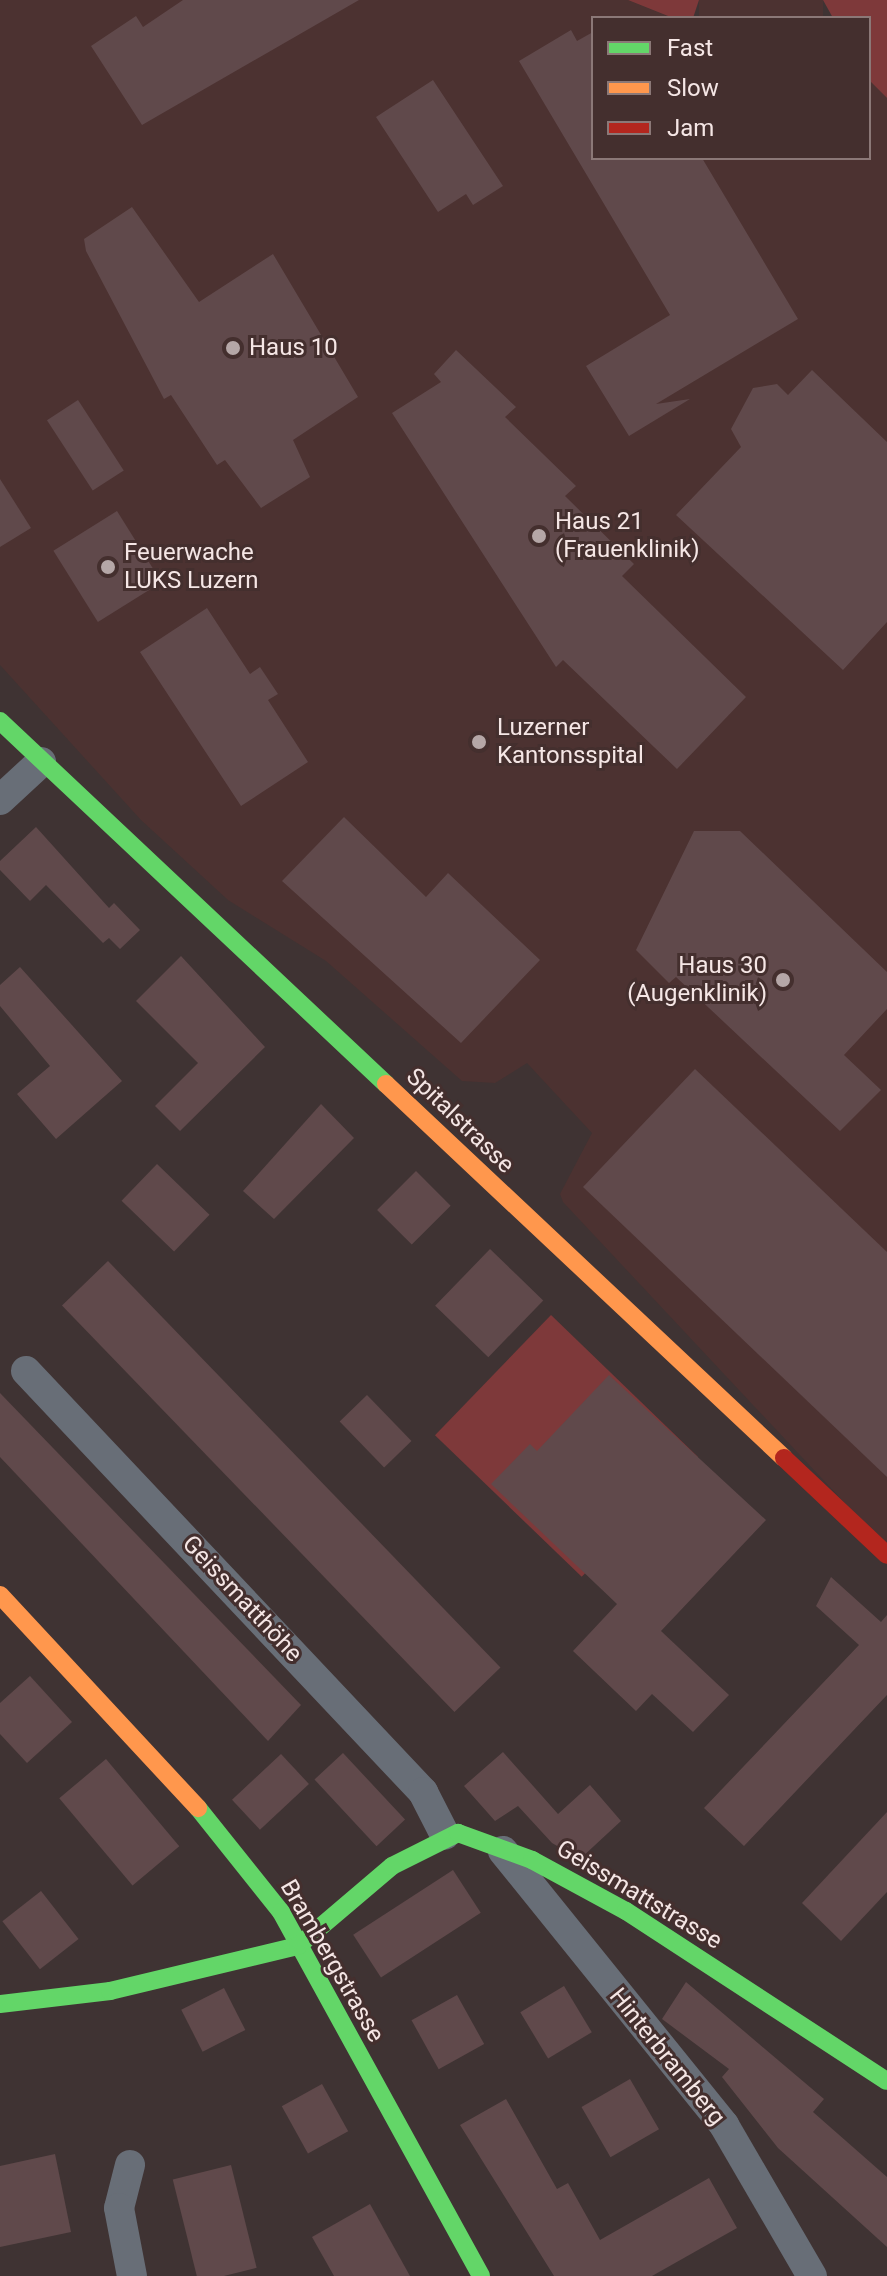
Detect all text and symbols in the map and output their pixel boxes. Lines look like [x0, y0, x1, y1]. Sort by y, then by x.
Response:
legend [591, 16, 871, 160]
text: Fast [667, 34, 713, 62]
text: Slow [667, 74, 719, 102]
text: Jam [667, 114, 714, 142]
place label: Haus 10 [249, 334, 338, 362]
marker: Haus 10 [224, 339, 242, 357]
place label: Haus 21 (Frauenklinik) [555, 508, 700, 564]
marker: Haus 21 (Frauenklinik) [530, 527, 548, 545]
place label: Feuerwache LUKS Luzern [124, 539, 259, 595]
marker: Feuerwache LUKS Luzern [99, 558, 117, 576]
place label: Luzerner Kantonsspital [497, 714, 644, 770]
marker: Luzerner Kantonsspital [468, 731, 490, 753]
place label: Haus 30 (Augenklinik) [627, 952, 767, 1008]
marker: Haus 30 (Augenklinik) [774, 971, 792, 989]
street label: Spitalstrasse [400, 1062, 520, 1180]
street label: Geissmatthöhe [176, 1530, 308, 1668]
street label: Geissmattstrasse [551, 1834, 727, 1956]
street label: Brambergstrasse [274, 1875, 390, 2047]
street label: Hinterbramberg [603, 1983, 731, 2131]

